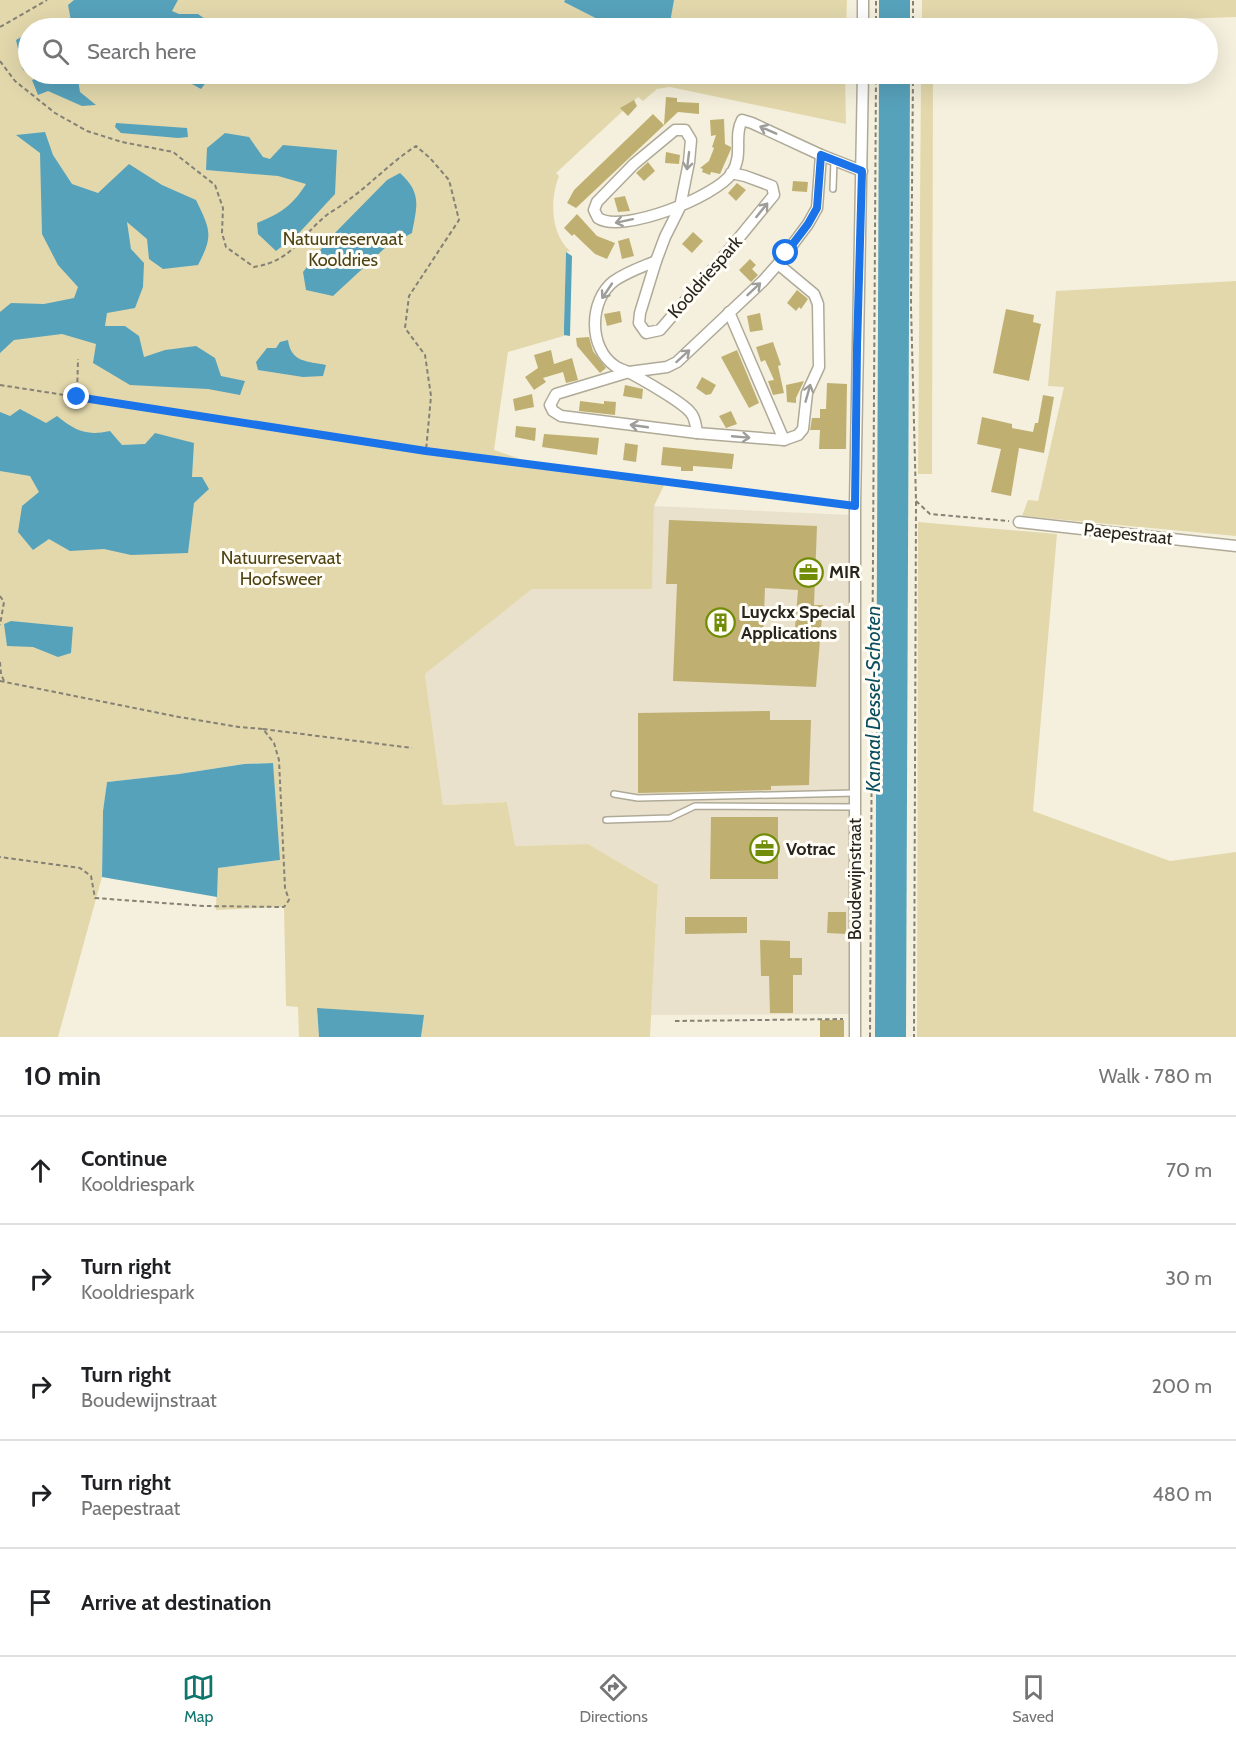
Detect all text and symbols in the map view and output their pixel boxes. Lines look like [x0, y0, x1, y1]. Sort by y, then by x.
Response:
search box [18, 18, 1218, 84]
icon: search [39, 35, 72, 68]
text: Search here [87, 38, 196, 65]
one-way arrow [760, 124, 778, 135]
one-way arrow [683, 151, 694, 171]
one-way arrow [755, 202, 768, 218]
one-way arrow [614, 216, 634, 227]
park label: Natuurreservaat Kooldries [283, 228, 403, 271]
street label: Kooldriespark [663, 231, 747, 323]
route start [772, 239, 798, 265]
one-way arrow [747, 281, 762, 296]
one-way arrow [601, 282, 613, 298]
one-way arrow [676, 349, 691, 363]
route end [63, 383, 89, 409]
one-way arrow [803, 384, 815, 403]
one-way arrow [630, 420, 650, 431]
one-way arrow [730, 431, 750, 442]
street label: Paepestraat [1082, 518, 1174, 550]
park label: Natuurreservaat Hoofsweer [221, 547, 341, 590]
office icon: MIR [792, 556, 824, 588]
place label: MIR [829, 561, 861, 583]
place label: Luyckx Special Applications [741, 601, 855, 644]
building icon: Luyckx Special Applications [704, 606, 736, 638]
water label: Kanaal Dessel-Schoten [861, 606, 885, 792]
street label: Boudewijnstraat [844, 818, 866, 940]
office icon: Votrac [749, 833, 781, 865]
place label: Votrac [786, 838, 836, 860]
text: 10 min [24, 1060, 101, 1092]
text: Walk · 780 m [1099, 1064, 1212, 1088]
text: Continue [81, 1145, 167, 1172]
icon: ahead [24, 1154, 57, 1187]
text: 70 m [1166, 1158, 1212, 1182]
text: Kooldriespark [81, 1172, 194, 1196]
text: Turn right [81, 1253, 171, 1280]
icon: right [24, 1262, 57, 1295]
text: 30 m [1165, 1266, 1212, 1290]
text: Kooldriespark [81, 1280, 194, 1304]
text: Turn right [81, 1361, 171, 1388]
icon: right [24, 1370, 57, 1403]
text: 200 m [1152, 1374, 1212, 1398]
text: Boudewijnstraat [81, 1388, 217, 1412]
text: Turn right [81, 1469, 171, 1496]
icon: right [24, 1478, 57, 1511]
text: 480 m [1152, 1482, 1212, 1506]
text: Paepestraat [81, 1496, 180, 1520]
icon: arrive [24, 1586, 57, 1619]
text: Arrive at destination [81, 1589, 271, 1616]
tab: Map [182, 1671, 215, 1726]
tab: Directions [580, 1671, 648, 1726]
tab: Saved [1012, 1671, 1054, 1726]

